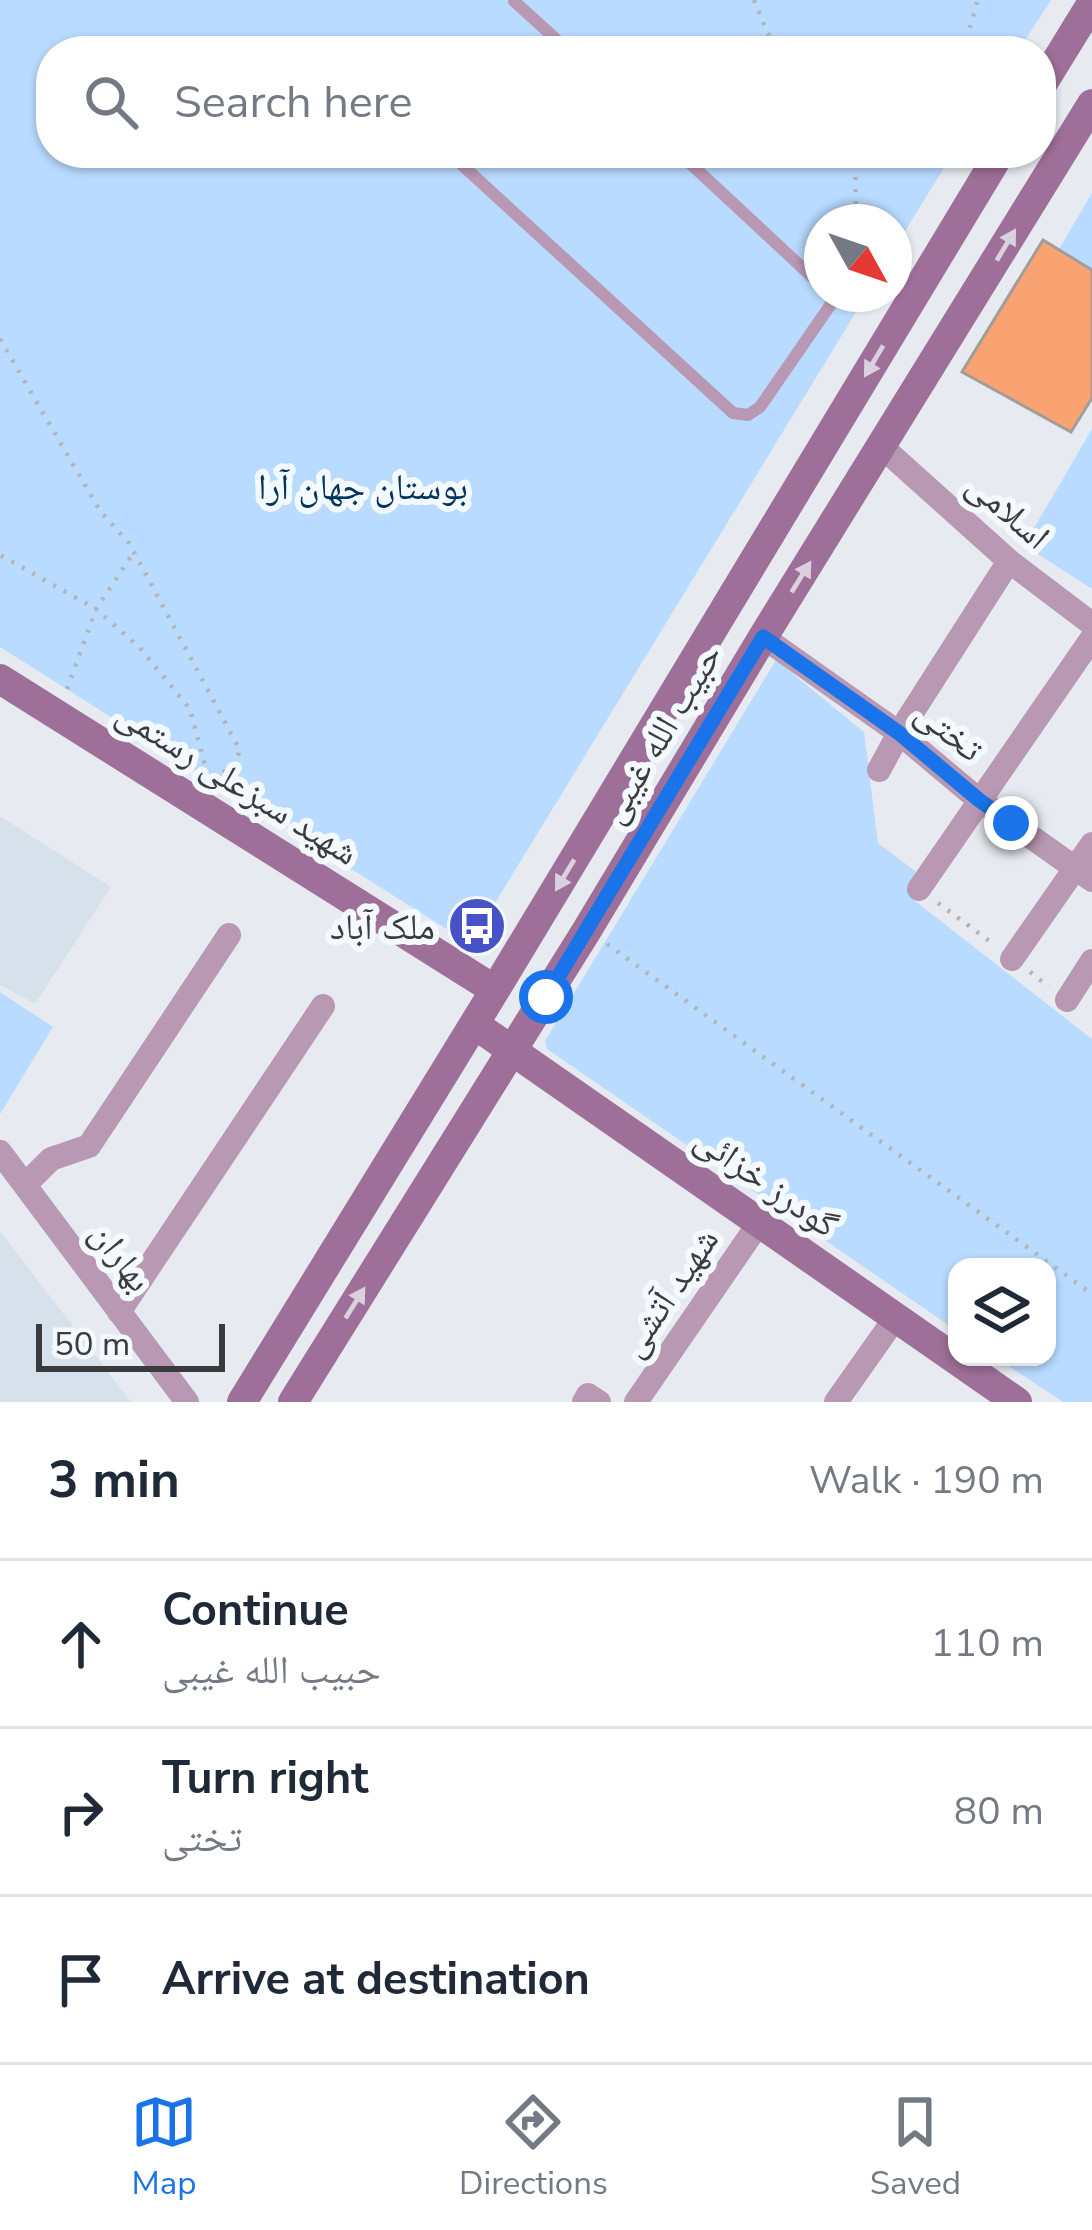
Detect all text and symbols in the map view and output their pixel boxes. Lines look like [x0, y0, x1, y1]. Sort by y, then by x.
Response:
search box [36, 36, 1056, 168]
icon: search [78, 69, 144, 135]
text: Search here [174, 72, 413, 133]
north arrow [804, 204, 912, 312]
one-way arrow [995, 228, 1016, 262]
one-way arrow [864, 344, 885, 378]
street label: اسلامی [956, 461, 1060, 561]
park label: بوستان جهان آرا [258, 463, 468, 512]
one-way arrow [789, 560, 811, 593]
street label: حبیب الله غیبی [588, 635, 734, 833]
street label: شهید سبزعلی رستمی [107, 689, 367, 877]
street label: تختی [905, 689, 993, 774]
route end [984, 796, 1038, 850]
one-way arrow [555, 858, 576, 892]
bus stop icon: ملک آباد [446, 895, 508, 957]
place label: ملک آباد [330, 903, 435, 952]
route start [519, 970, 573, 1024]
street label: گودرز خزائی [685, 1115, 848, 1249]
street label: بهاران [78, 1212, 163, 1302]
street label: شهید آتشی [608, 1219, 730, 1367]
map controls [948, 1258, 1056, 1366]
button: layers [948, 1258, 1056, 1366]
one-way arrow [343, 1286, 365, 1319]
scale bar [36, 1318, 225, 1371]
text: 50 m [54, 1322, 130, 1367]
text: 3 min [48, 1445, 180, 1515]
text: Walk · 190 m [809, 1454, 1044, 1507]
text: Continue [162, 1580, 349, 1641]
icon: ahead [48, 1611, 114, 1677]
text: 110 m [930, 1617, 1044, 1670]
text: حبیب الله غیبی [162, 1644, 381, 1697]
text: Turn right [162, 1748, 369, 1809]
icon: right [48, 1779, 114, 1845]
text: 80 m [954, 1785, 1044, 1838]
text: تختی [162, 1812, 242, 1865]
icon: arrive [48, 1947, 114, 2013]
text: Arrive at destination [162, 1949, 590, 2010]
tab: Map [131, 2089, 197, 2206]
tab: Directions [459, 2089, 608, 2206]
tab: Saved [870, 2089, 961, 2206]

